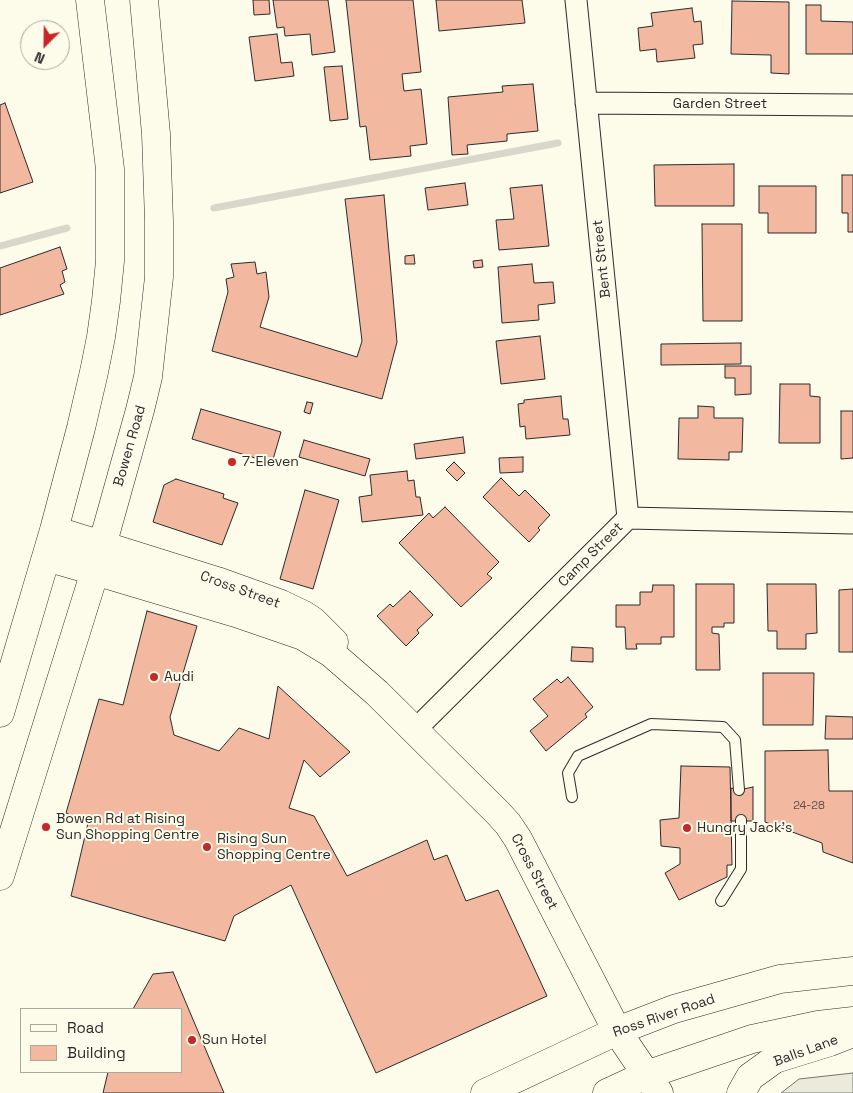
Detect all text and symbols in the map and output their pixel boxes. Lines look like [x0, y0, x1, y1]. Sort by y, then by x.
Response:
north arrow [20, 20, 70, 70]
text: N [32, 48, 47, 68]
street label: Garden Street [673, 96, 767, 112]
street label: Bent Street [590, 219, 614, 299]
street label: Bowen Road [110, 403, 150, 489]
place label: 7-Eleven [242, 454, 299, 470]
marker: 7-Eleven [226, 456, 238, 468]
street label: Camp Street [555, 519, 627, 591]
street label: Cross Street [198, 568, 282, 612]
place label: Audi [164, 669, 194, 685]
marker: Audi [148, 671, 160, 683]
house number: 24-28 [793, 799, 825, 813]
place label: Bowen Rd at Rising Sun Shopping Centre [56, 811, 199, 844]
place label: Hungry Jack's [697, 820, 792, 836]
marker: Bowen Rd at Rising Sun Shopping Centre [40, 821, 52, 833]
marker: Hungry Jack's [681, 822, 693, 834]
place label: Rising Sun Shopping Centre [217, 831, 331, 864]
street label: Cross Street [507, 831, 561, 913]
marker: Rising Sun Shopping Centre [201, 841, 213, 853]
street label: Ross River Road [611, 991, 717, 1041]
legend [20, 1008, 182, 1073]
text: Road [67, 1018, 104, 1037]
place label: Sun Hotel [202, 1032, 267, 1048]
street label: Balls Lane [771, 1032, 841, 1070]
marker: Sun Hotel [186, 1034, 198, 1046]
text: Building [67, 1043, 126, 1062]

